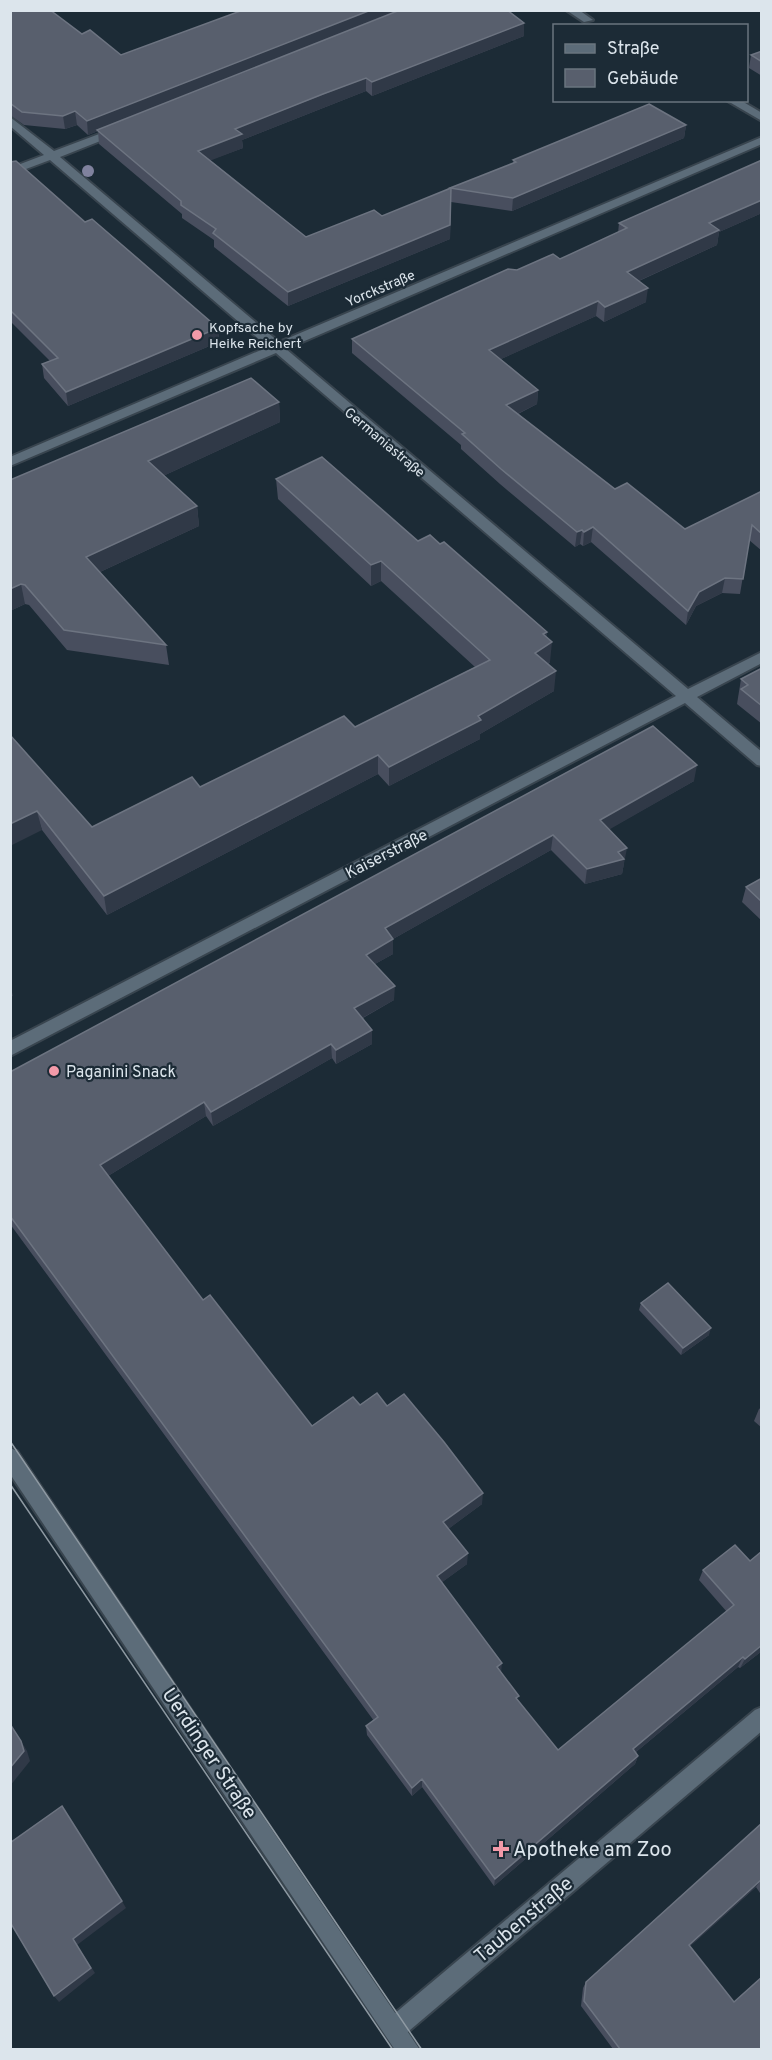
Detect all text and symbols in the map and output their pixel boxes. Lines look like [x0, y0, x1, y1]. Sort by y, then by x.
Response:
legend [553, 24, 748, 102]
text: Straße [607, 38, 659, 61]
text: Gebäude [607, 68, 679, 91]
street label: Yorckstraße [343, 267, 418, 312]
place label: Kopfsache by Heike Reichert [209, 320, 302, 353]
marker: Kopfsache by Heike Reichert [190, 328, 204, 342]
street label: Germaniastraße [340, 405, 428, 482]
street label: Kaiserstraße [342, 826, 431, 884]
place label: Paganini Snack [66, 1063, 176, 1083]
marker: Paganini Snack [47, 1064, 61, 1078]
street label: Uerdinger Straße [155, 1684, 262, 1825]
place label: Apotheke am Zoo [513, 1838, 672, 1864]
marker: Apotheke am Zoo [494, 1842, 508, 1856]
street label: Taubenstraße [469, 1872, 579, 1970]

